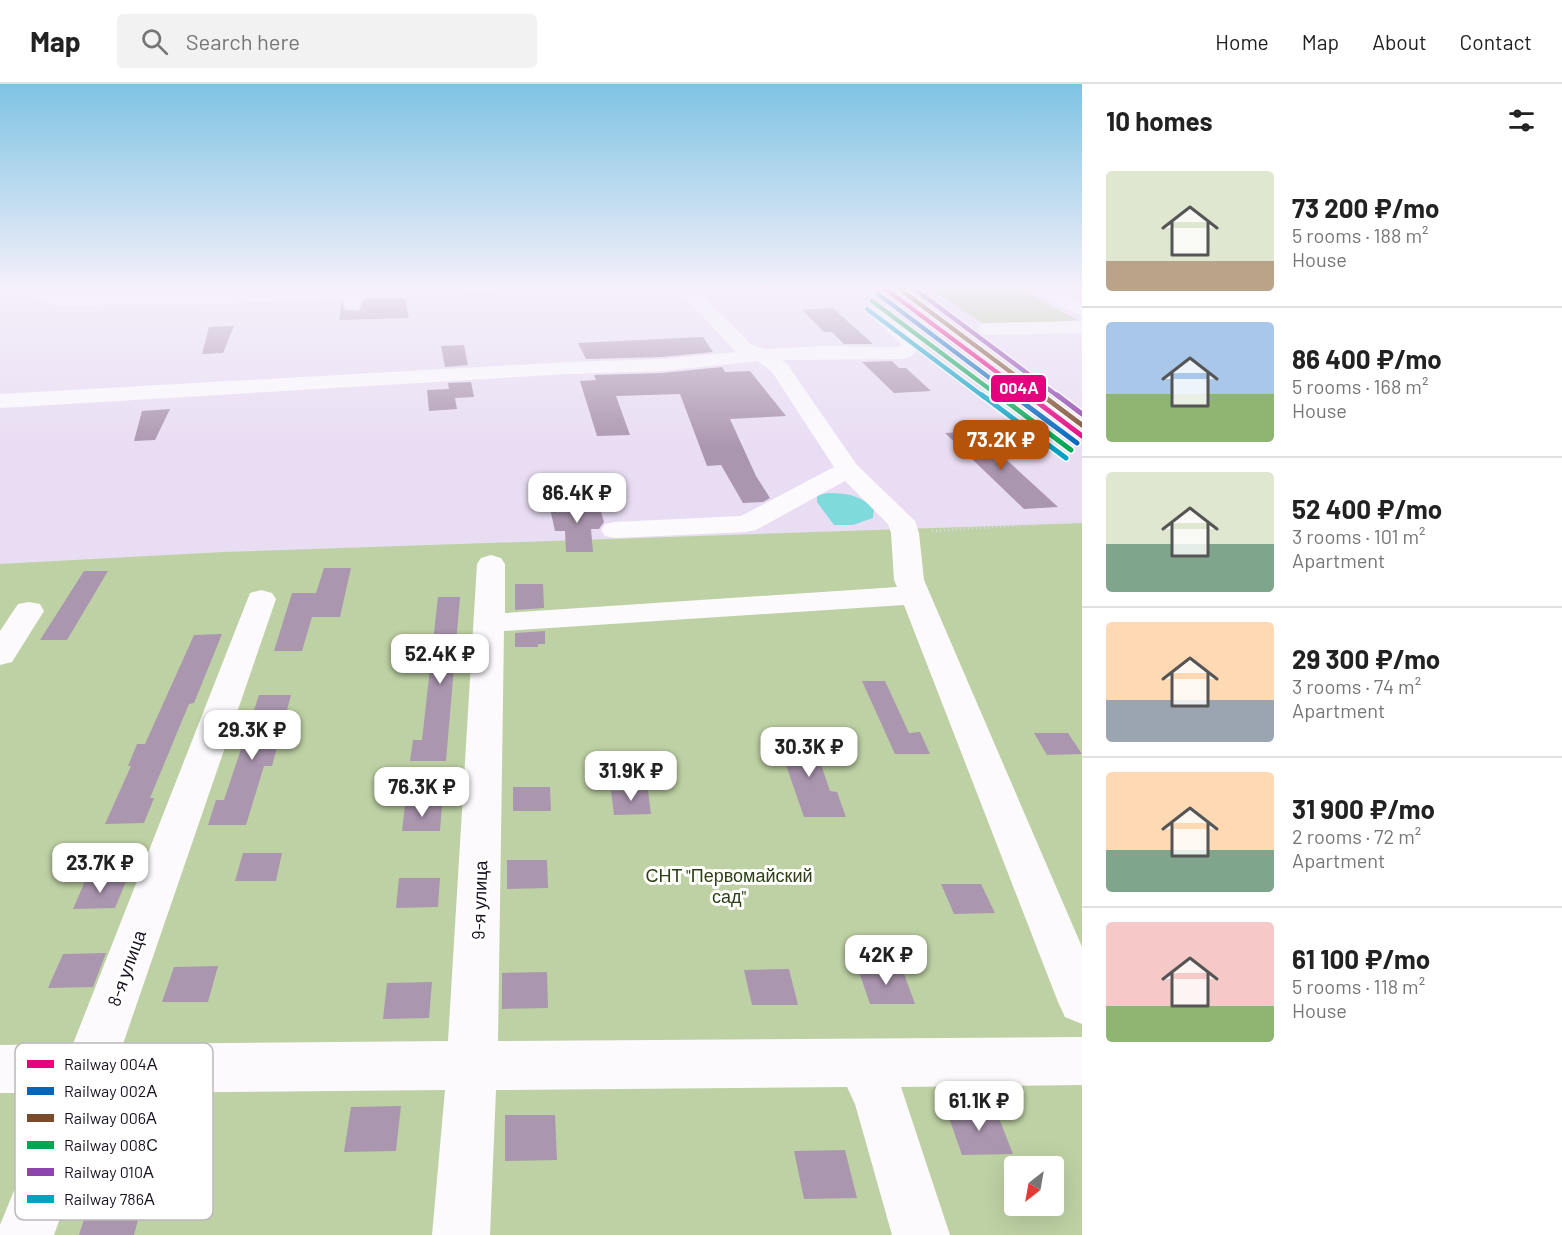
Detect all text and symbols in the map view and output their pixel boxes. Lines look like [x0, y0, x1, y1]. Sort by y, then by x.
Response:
search box [117, 14, 537, 68]
text: Map [30, 24, 81, 58]
icon: search [138, 25, 171, 58]
text: Search here [186, 28, 300, 54]
text: Home [1215, 29, 1269, 54]
text: Map [1302, 29, 1339, 54]
text: About [1372, 29, 1427, 54]
text: Contact [1460, 29, 1532, 54]
icon: filters [1505, 104, 1538, 137]
text: 10 homes [1106, 105, 1213, 136]
text: 73 200 ₽/mo [1292, 192, 1439, 223]
icon: home [1154, 195, 1226, 267]
text: 5 rooms · 188 m² [1292, 223, 1429, 247]
text: House [1292, 247, 1347, 271]
text: 86 400 ₽/mo [1292, 343, 1442, 374]
icon: home [1154, 346, 1226, 418]
line badge: 004А [990, 374, 1047, 403]
text: 5 rooms · 168 m² [1292, 374, 1428, 398]
text: 004А [999, 378, 1039, 397]
text: House [1292, 398, 1347, 422]
pin: 73.2K ₽ [946, 420, 1056, 471]
text: 73.2K ₽ [967, 427, 1035, 451]
pin: 86.4K ₽ [522, 473, 632, 524]
text: 86.4K ₽ [542, 480, 612, 504]
text: 52 400 ₽/mo [1292, 493, 1442, 524]
icon: home [1154, 496, 1226, 568]
text: 3 rooms · 101 m² [1292, 524, 1425, 548]
text: Apartment [1292, 548, 1385, 572]
pin: 52.4K ₽ [385, 634, 495, 685]
text: 52.4K ₽ [405, 641, 475, 665]
text: 29 300 ₽/mo [1292, 643, 1440, 674]
icon: home [1154, 646, 1226, 718]
text: 3 rooms · 74 m² [1292, 674, 1421, 698]
text: Apartment [1292, 698, 1385, 722]
pin: 29.3K ₽ [197, 710, 307, 761]
text: 29.3K ₽ [218, 717, 286, 741]
pin: 30.3K ₽ [754, 727, 864, 778]
text: 30.3K ₽ [775, 734, 843, 758]
pin: 31.9K ₽ [576, 751, 686, 802]
text: 31.9K ₽ [599, 758, 663, 782]
pin: 76.3K ₽ [367, 767, 477, 818]
text: 76.3K ₽ [388, 774, 456, 798]
text: 31 900 ₽/mo [1292, 793, 1435, 824]
icon: home [1154, 796, 1226, 868]
text: 2 rooms · 72 m² [1292, 824, 1421, 848]
pin: 23.7K ₽ [45, 843, 155, 894]
text: Apartment [1292, 848, 1385, 872]
text: 23.7K ₽ [66, 850, 134, 874]
street label: 9-я улица [467, 859, 491, 940]
park label: СНТ "Первомайский сад" [645, 864, 813, 907]
street label: 8-я улица [102, 926, 150, 1009]
pin: 42K ₽ [844, 935, 928, 986]
text: 42K ₽ [859, 942, 913, 966]
text: 61 100 ₽/mo [1292, 943, 1430, 974]
icon: home [1154, 946, 1226, 1018]
text: 5 rooms · 118 m² [1292, 974, 1425, 998]
text: House [1292, 998, 1347, 1022]
legend [15, 1043, 213, 1220]
text: Railway 004А [64, 1054, 158, 1073]
text: Railway 002А [64, 1081, 157, 1100]
pin: 61.1K ₽ [924, 1081, 1034, 1132]
text: 61.1K ₽ [949, 1088, 1009, 1112]
text: Railway 006А [64, 1108, 157, 1127]
text: Railway 008С [64, 1135, 158, 1154]
north arrow [1004, 1156, 1064, 1216]
map controls [1004, 1156, 1064, 1216]
text: Railway 010А [64, 1162, 154, 1181]
text: Railway 786А [64, 1189, 155, 1208]

